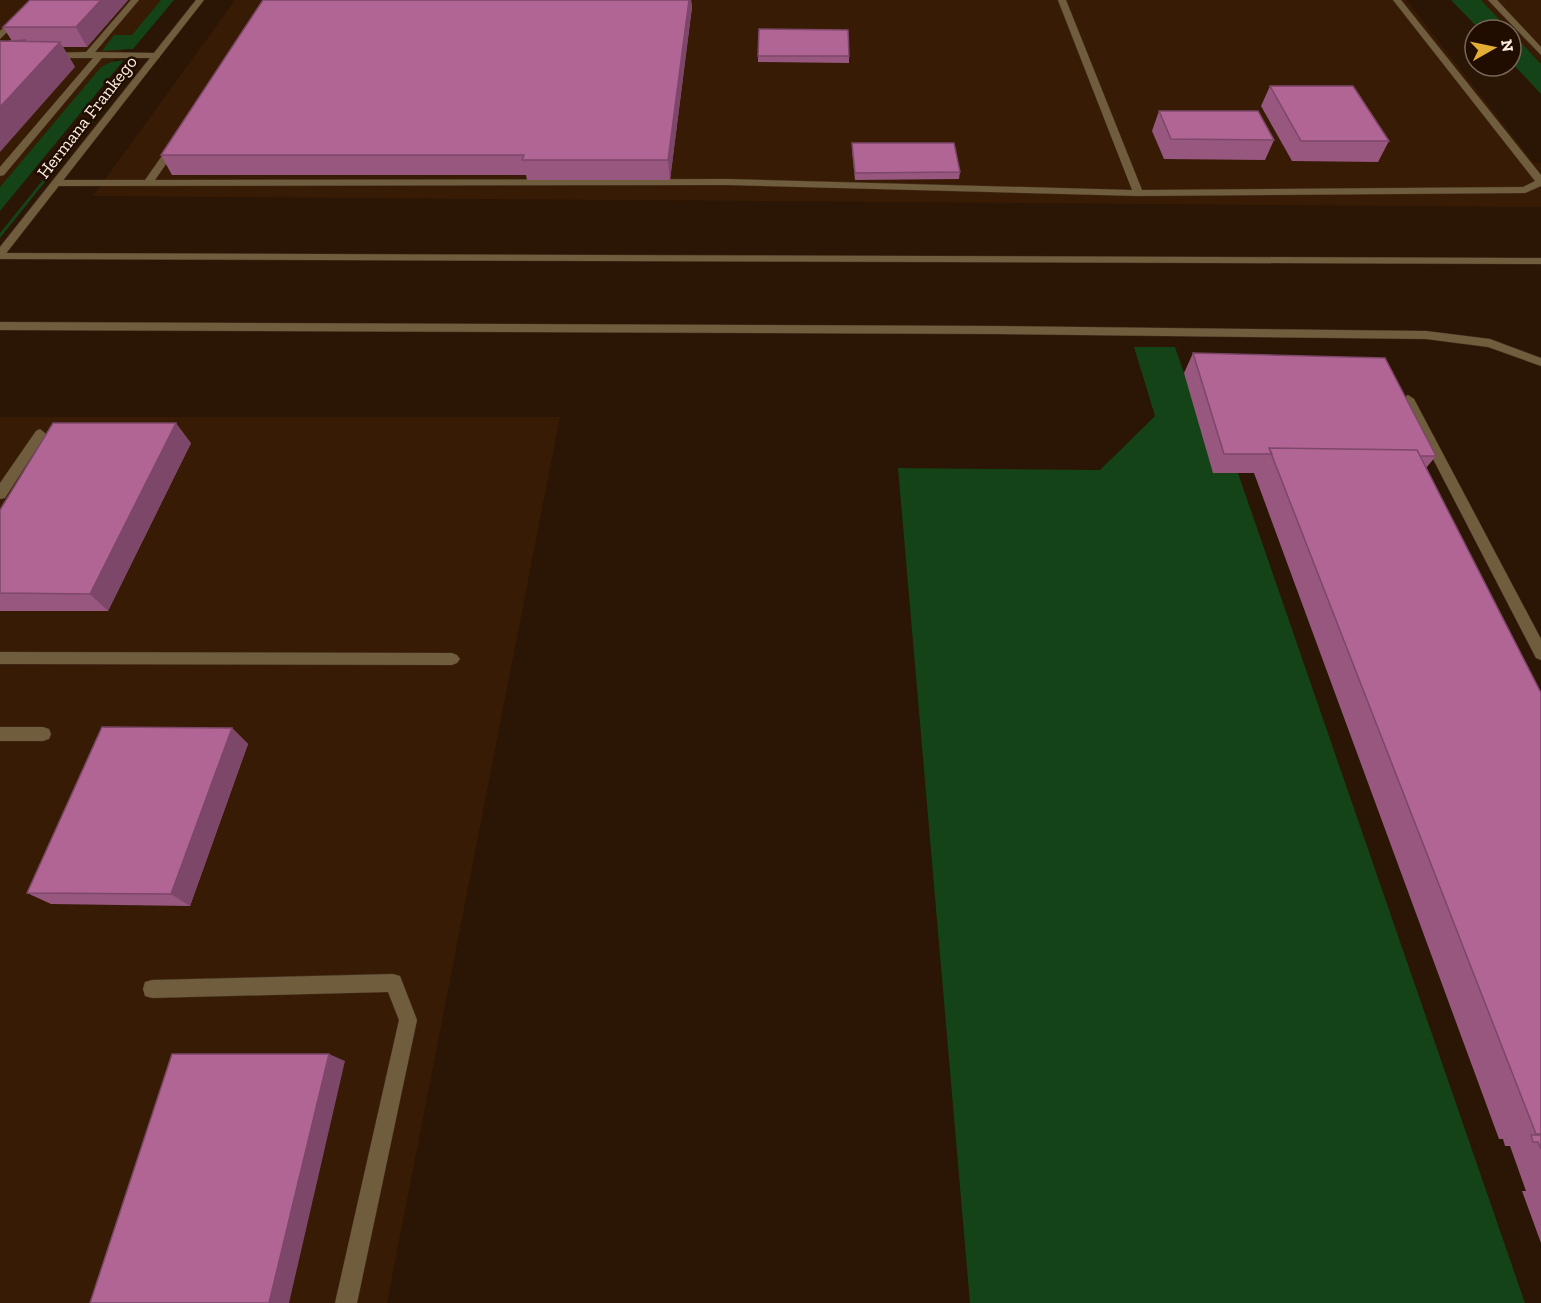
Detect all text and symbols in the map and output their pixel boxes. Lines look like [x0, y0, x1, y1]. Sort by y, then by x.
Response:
north arrow [1463, 18, 1523, 78]
text: N [1497, 38, 1518, 53]
street label: Hermana Frankego [32, 51, 142, 183]

